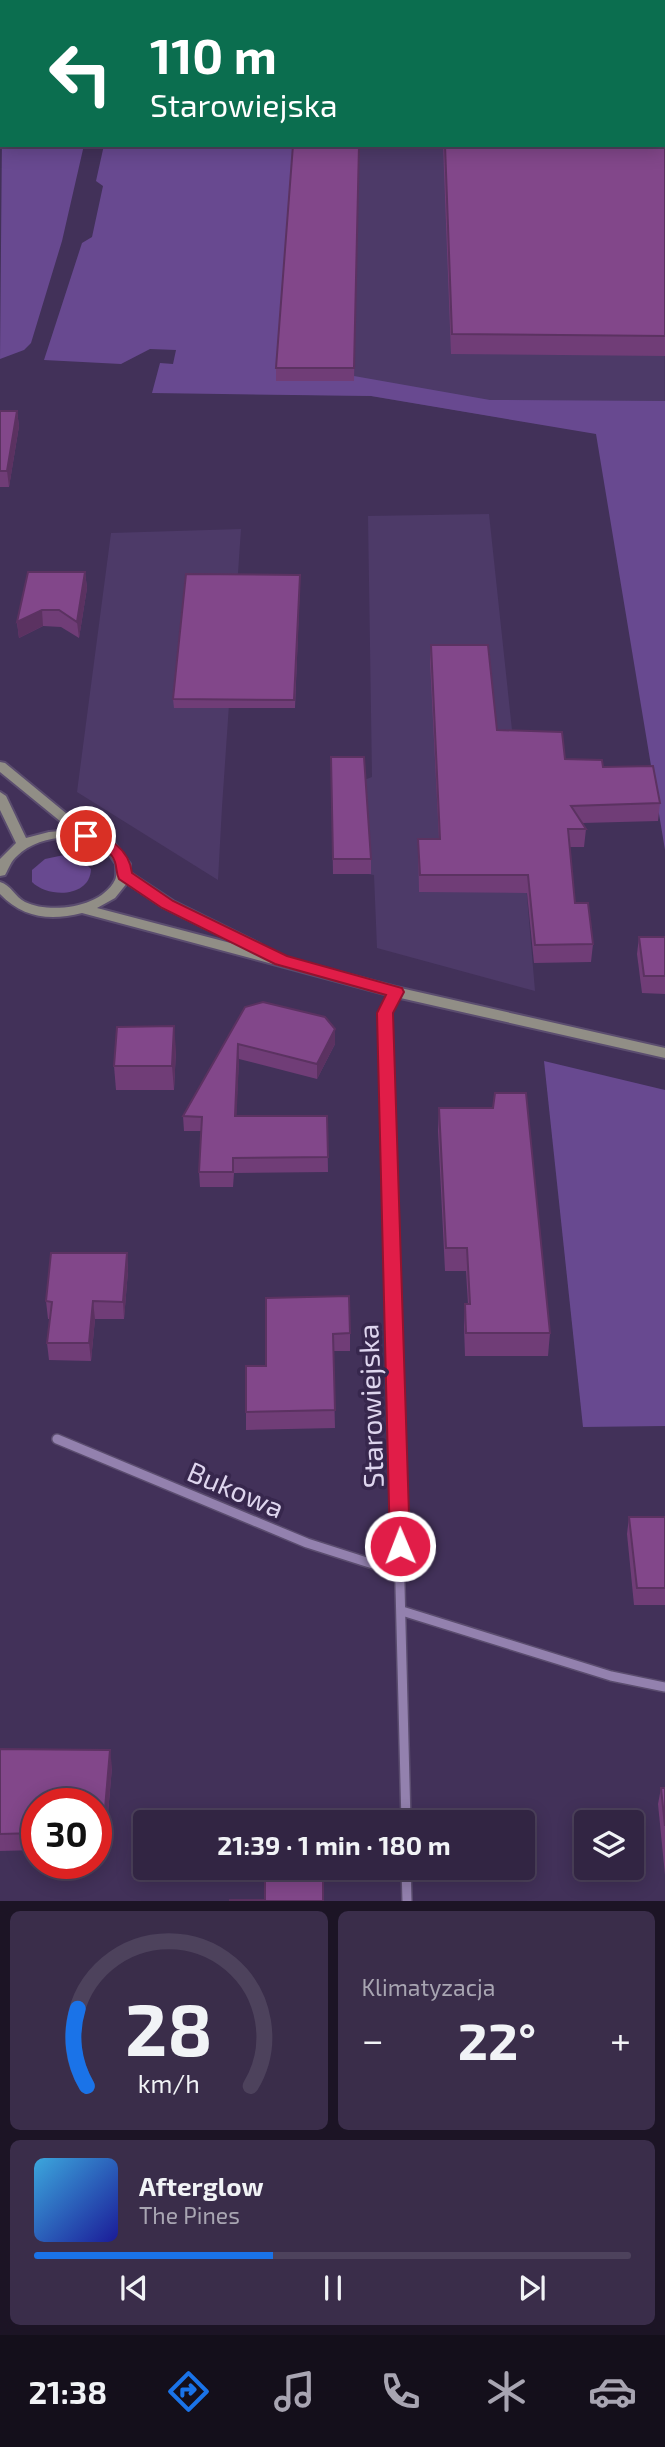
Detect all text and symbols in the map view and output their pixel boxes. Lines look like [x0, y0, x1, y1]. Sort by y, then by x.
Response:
text: 110 m [150, 25, 277, 84]
icon: left [35, 28, 126, 119]
text: Starowiejska [150, 85, 338, 123]
pin [56, 806, 116, 866]
icon: arrive [67, 817, 105, 855]
street label: Starowiejska [350, 1323, 390, 1489]
street label: Bukowa [183, 1454, 289, 1524]
position arrow [363, 1509, 437, 1583]
speed limit sign: 30 [21, 1788, 112, 1879]
map controls [574, 1810, 644, 1880]
button: layers [574, 1810, 644, 1880]
text: 21:39 · 1 min · 180 m [217, 1829, 451, 1860]
text: Klimatyzacja [362, 1973, 495, 2001]
text: 28 [125, 1984, 213, 2072]
text: 22° [458, 2008, 536, 2070]
text: − [362, 2016, 384, 2062]
text: + [610, 2016, 631, 2062]
text: km/h [138, 2068, 200, 2098]
text: Afterglow [139, 2170, 264, 2201]
text: The Pines [139, 2201, 240, 2229]
icon: previous [115, 2269, 153, 2307]
icon: pause [314, 2269, 352, 2307]
icon: next [513, 2269, 551, 2307]
icon: directions [164, 2367, 213, 2416]
icon: music [270, 2367, 319, 2416]
icon: phone [376, 2367, 425, 2416]
icon: climate [482, 2367, 531, 2416]
icon: car [588, 2367, 637, 2416]
text: 21:38 [28, 2372, 107, 2410]

